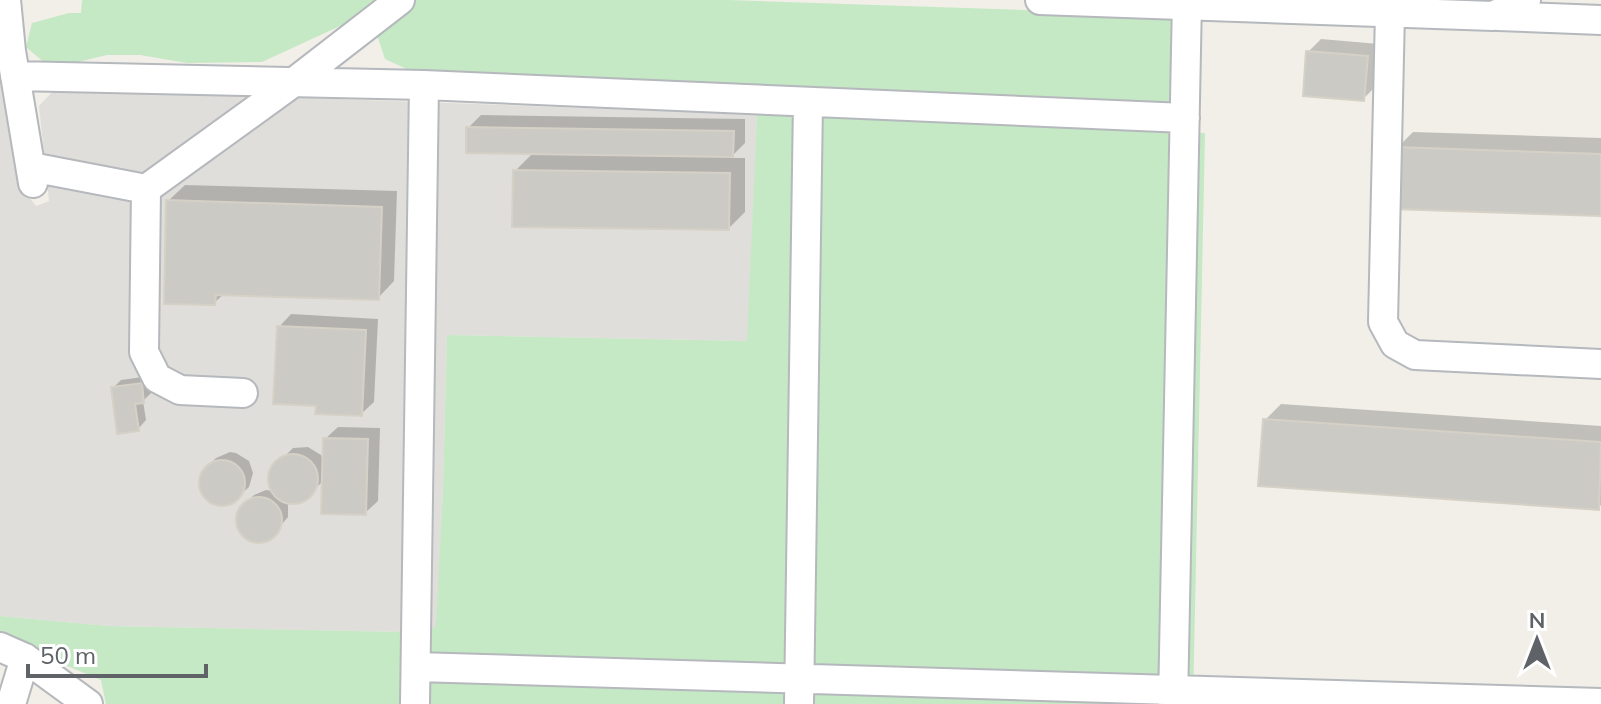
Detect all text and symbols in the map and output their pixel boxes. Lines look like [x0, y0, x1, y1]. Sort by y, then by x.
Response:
north arrow [1497, 600, 1577, 680]
text: N [1529, 606, 1545, 634]
scale bar [28, 628, 206, 678]
text: 50 m [40, 640, 96, 670]

